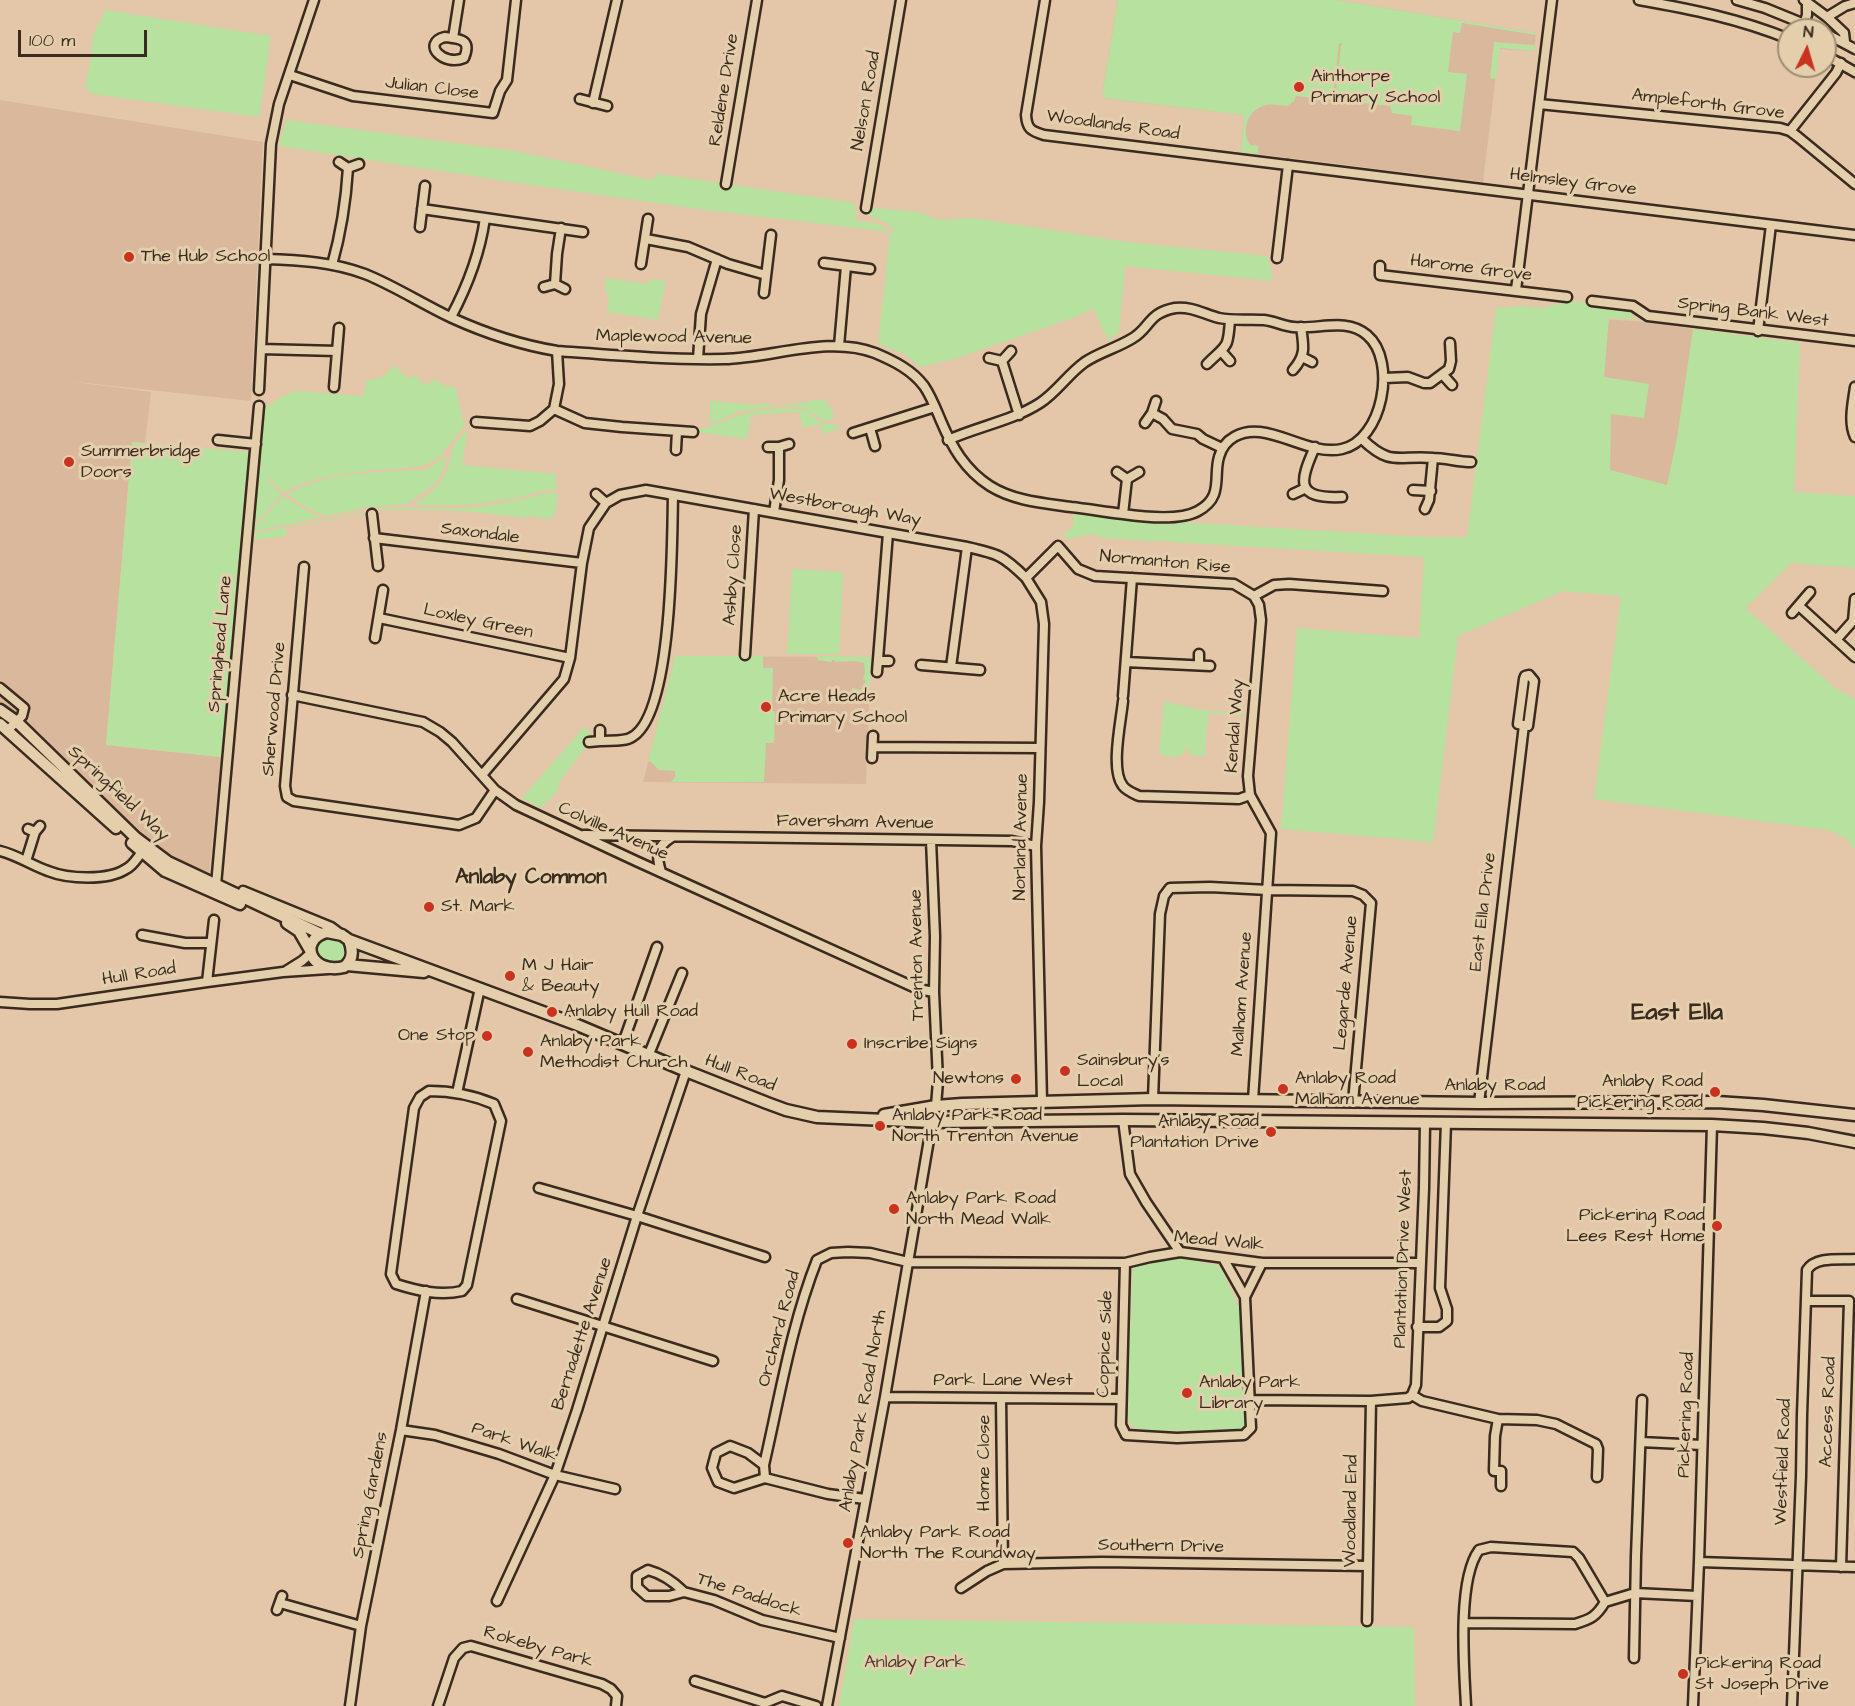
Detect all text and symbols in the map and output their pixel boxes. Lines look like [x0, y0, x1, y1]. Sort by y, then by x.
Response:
scale bar [21, 18, 150, 56]
north arrow [1777, 18, 1837, 78]
text: N [1802, 21, 1814, 43]
text: 100 m [29, 28, 75, 53]
street label: Reldene Drive [705, 32, 745, 148]
street label: Nelson Road [848, 50, 886, 152]
place label: Ainthorpe Primary School [1311, 66, 1440, 109]
street label: Julian Close [384, 73, 480, 105]
marker: Ainthorpe Primary School [1292, 80, 1306, 94]
street label: Ampleforth Grove [1630, 85, 1786, 125]
street label: Woodlands Road [1045, 106, 1181, 146]
street label: Helmsley Grove [1508, 164, 1638, 202]
place label: The Hub School [141, 246, 270, 268]
marker: The Hub School [122, 250, 136, 264]
street label: Harome Grove [1409, 251, 1533, 287]
street label: Spring Bank West [1676, 293, 1830, 333]
street label: Maplewood Avenue [596, 326, 752, 350]
place label: Summerbridge Doors [81, 441, 200, 484]
marker: Summerbridge Doors [62, 455, 76, 469]
street label: Westborough Way [767, 484, 923, 532]
street label: Saxondale [439, 518, 521, 550]
street label: Ashby Close [720, 524, 748, 626]
street label: Normanton Rise [1099, 547, 1231, 579]
street label: Springhead Lane [204, 575, 238, 713]
street label: Loxley Green [421, 600, 535, 644]
street label: Sherwood Drive [258, 641, 292, 777]
street label: Kendal Way [1222, 678, 1250, 774]
place label: Acre Heads Primary School [778, 686, 907, 728]
marker: Acre Heads Primary School [759, 700, 773, 714]
street label: Springfield Way [63, 741, 173, 847]
street label: Norland Avenue [1010, 773, 1034, 901]
street label: Colville Avenue [554, 798, 672, 866]
street label: Faversham Avenue [776, 811, 934, 835]
street label: East Ella Drive [1466, 851, 1502, 973]
district label: Anlaby Common [455, 866, 607, 892]
street label: Trenton Avenue [906, 889, 930, 1021]
place label: St. Mark [441, 896, 515, 918]
marker: St. Mark [422, 900, 436, 914]
street label: Legarde Avenue [1330, 915, 1364, 1051]
street label: Malham Avenue [1228, 931, 1258, 1057]
place label: M J Hair & Beauty [522, 955, 599, 998]
street label: Hull Road [101, 959, 177, 991]
marker: M J Hair & Beauty [503, 969, 517, 983]
district label: East Ella [1631, 1000, 1723, 1028]
place label: Anlaby Hull Road [564, 1001, 698, 1023]
marker: Anlaby Hull Road [545, 1005, 559, 1019]
place label: One Stop [398, 1025, 475, 1047]
marker: One Stop [480, 1029, 494, 1043]
place label: Anlaby Park Methodist Church [540, 1031, 687, 1074]
place label: Inscribe Signs [864, 1033, 977, 1055]
marker: Inscribe Signs [845, 1037, 859, 1051]
marker: Anlaby Park Methodist Church [521, 1045, 535, 1059]
place label: Sainsbury's Local [1077, 1050, 1169, 1092]
street label: Hull Road [701, 1051, 779, 1097]
marker: Sainsbury's Local [1058, 1064, 1072, 1078]
place label: Newtons [933, 1068, 1004, 1090]
place label: Anlaby Road Malham Avenue [1295, 1068, 1420, 1110]
place label: Anlaby Road Pickering Road [1577, 1071, 1703, 1114]
marker: Newtons [1009, 1072, 1023, 1086]
street label: Anlaby Road [1444, 1075, 1546, 1097]
marker: Anlaby Road Malham Avenue [1276, 1082, 1290, 1096]
marker: Anlaby Road Pickering Road [1708, 1085, 1722, 1099]
place label: Anlaby Park Road North Trenton Avenue [892, 1105, 1079, 1148]
place label: Anlaby Road Plantation Drive [1130, 1111, 1259, 1154]
marker: Anlaby Park Road North Trenton Avenue [873, 1119, 887, 1133]
marker: Anlaby Road Plantation Drive [1264, 1125, 1278, 1139]
street label: Plantation Drive West [1390, 1169, 1418, 1349]
place label: Anlaby Park Road North Mead Walk [906, 1188, 1056, 1230]
marker: Anlaby Park Road North Mead Walk [887, 1202, 901, 1216]
place label: Pickering Road Lees Rest Home [1566, 1205, 1705, 1248]
marker: Pickering Road Lees Rest Home [1710, 1219, 1724, 1233]
street label: Mead Walk [1173, 1227, 1265, 1257]
street label: Bernadette Avenue [548, 1255, 618, 1413]
street label: Orchard Road [754, 1269, 806, 1389]
street label: Coppice Side [1093, 1290, 1119, 1398]
street label: Anlaby Park Road North [836, 1308, 892, 1514]
street label: Pickering Road [1674, 1352, 1700, 1478]
street label: Access Road [1816, 1356, 1842, 1468]
street label: Park Lane West [933, 1370, 1073, 1392]
place label: Anlaby Park Library [1199, 1372, 1300, 1414]
marker: Anlaby Park Library [1180, 1386, 1194, 1400]
street label: Westfield Road [1771, 1398, 1797, 1526]
street label: Home Close [974, 1415, 996, 1511]
street label: Park Walk [469, 1418, 559, 1468]
street label: Spring Gardens [348, 1430, 394, 1560]
street label: Woodland End [1340, 1454, 1364, 1568]
place label: Anlaby Park Road North The Roundway [860, 1522, 1036, 1564]
street label: Southern Drive [1098, 1535, 1224, 1559]
marker: Anlaby Park Road North The Roundway [841, 1536, 855, 1550]
street label: The Paddock [694, 1569, 804, 1623]
street label: Rokeby Park [481, 1622, 595, 1674]
park label: Anlaby Park [864, 1652, 966, 1674]
place label: Pickering Road St Joseph Drive [1695, 1653, 1829, 1696]
marker: Pickering Road St Joseph Drive [1676, 1667, 1690, 1681]

